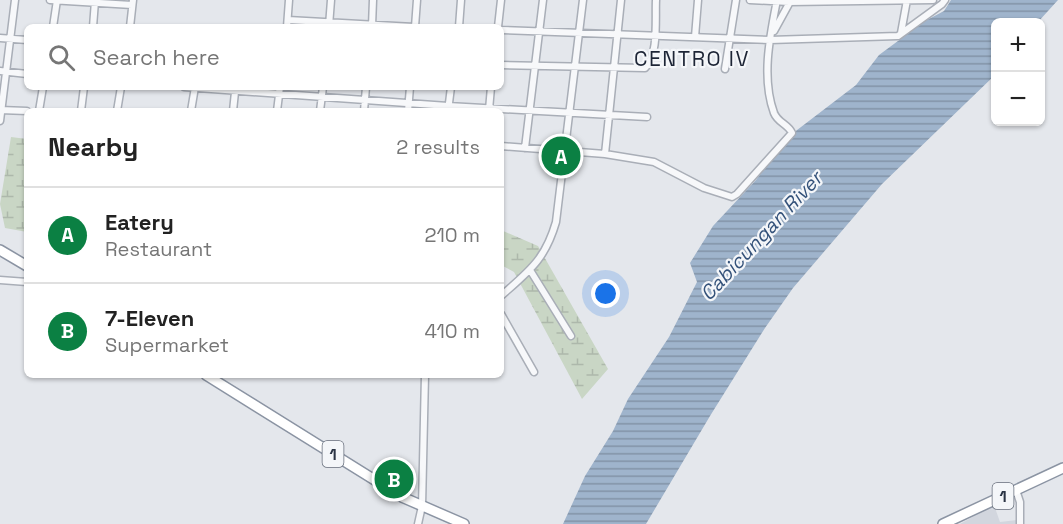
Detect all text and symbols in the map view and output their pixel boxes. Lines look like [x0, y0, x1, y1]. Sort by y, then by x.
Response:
map controls [991, 18, 1045, 126]
button: + [991, 18, 1045, 72]
search box [24, 24, 504, 90]
icon: search [45, 41, 78, 74]
text: Search here [93, 43, 220, 71]
district label: CENTRO IV [634, 45, 750, 72]
button: − [991, 72, 1045, 126]
text: Nearby [48, 130, 138, 164]
text: 2 results [396, 134, 480, 160]
pin: A [542, 134, 580, 178]
water label: Cabicungan River [694, 164, 829, 306]
text: Eatery [105, 208, 174, 236]
text: A [61, 222, 74, 248]
text: 210 m [424, 222, 480, 248]
text: Restaurant [105, 236, 212, 262]
your location [591, 279, 620, 308]
text: 7-Eleven [105, 304, 194, 332]
text: B [61, 318, 74, 344]
text: 410 m [424, 318, 480, 344]
text: Supermarket [105, 332, 229, 358]
road number: 1 [322, 441, 344, 467]
pin: B [374, 456, 414, 502]
road number: 1 [992, 483, 1014, 509]

